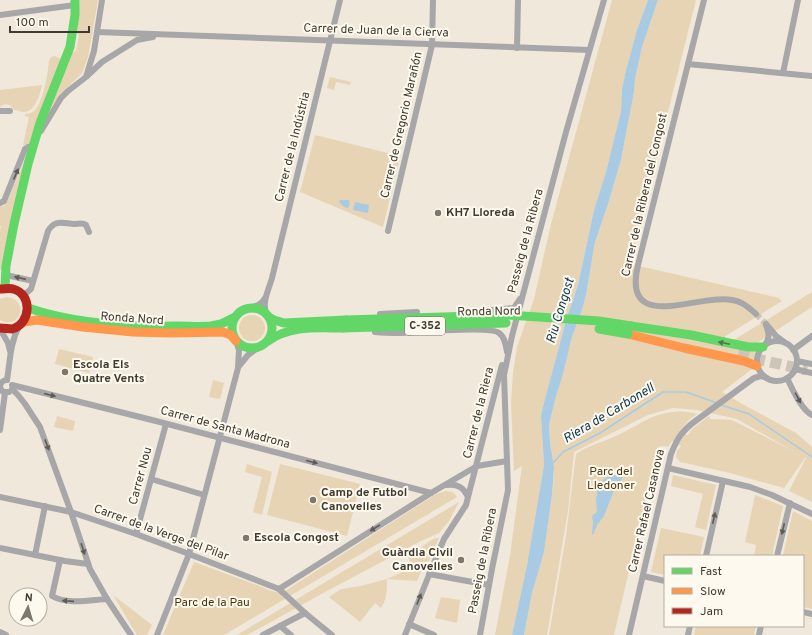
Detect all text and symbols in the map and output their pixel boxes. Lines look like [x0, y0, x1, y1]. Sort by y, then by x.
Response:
scale bar [10, 8, 89, 34]
text: 100 m [16, 15, 49, 31]
street label: Carrer de Juan de la Cierva [303, 20, 449, 42]
street label: Carrer de Gregorio Marañón [377, 50, 427, 200]
street label: Carrer de la Indústria [272, 90, 314, 204]
street label: Carrer de la Ribera del Congost [618, 112, 672, 278]
one-way arrow [13, 167, 19, 179]
street label: Passeig de la Ribera [504, 187, 548, 295]
place label: KH7 Lloreda [446, 205, 515, 221]
marker: KH7 Lloreda [433, 208, 443, 218]
one-way arrow [14, 274, 26, 280]
water label: Riu Congost [543, 275, 579, 346]
street label: Ronda Nord [457, 303, 521, 321]
street label: Ronda Nord [100, 309, 164, 329]
road number: C-352 [405, 317, 445, 335]
one-way arrow [718, 339, 730, 345]
place label: Escola Els Quatre Vents [73, 357, 145, 387]
street label: Carrer de la Riera [460, 365, 498, 461]
marker: Escola Els Quatre Vents [60, 367, 70, 377]
water label: Riera de Carbonell [561, 380, 658, 447]
one-way arrow [44, 392, 56, 398]
one-way arrow [794, 392, 801, 404]
street label: Carrer de Santa Madrona [158, 403, 292, 453]
one-way arrow [44, 440, 50, 452]
street label: Carrer Nou [126, 445, 156, 507]
street label: Carrer Rafael Casanova [625, 448, 669, 574]
one-way arrow [306, 459, 318, 465]
park label: Parc del Lledoner [587, 464, 635, 494]
place label: Camp de Futbol Canovelles [321, 485, 407, 515]
marker: Camp de Futbol Canovelles [308, 495, 318, 505]
street label: Carrer de la Verge del Pilar [91, 501, 231, 565]
street label: Passeig de la Ribera [465, 507, 501, 615]
one-way arrow [712, 512, 718, 525]
one-way arrow [780, 523, 786, 535]
one-way arrow [369, 525, 380, 532]
place label: Escola Congost [254, 530, 339, 546]
marker: Escola Congost [241, 533, 251, 543]
one-way arrow [81, 544, 87, 556]
place label: Guàrdia Civil Canovelles [382, 545, 453, 575]
marker: Guàrdia Civil Canovelles [456, 555, 466, 565]
legend [664, 555, 804, 627]
text: Fast [700, 564, 722, 580]
text: Slow [700, 584, 726, 600]
north arrow [8, 587, 48, 627]
text: N [24, 591, 33, 605]
one-way arrow [417, 592, 423, 604]
park label: Parc de la Pau [174, 595, 250, 611]
one-way arrow [62, 597, 74, 604]
text: Jam [700, 604, 723, 620]

